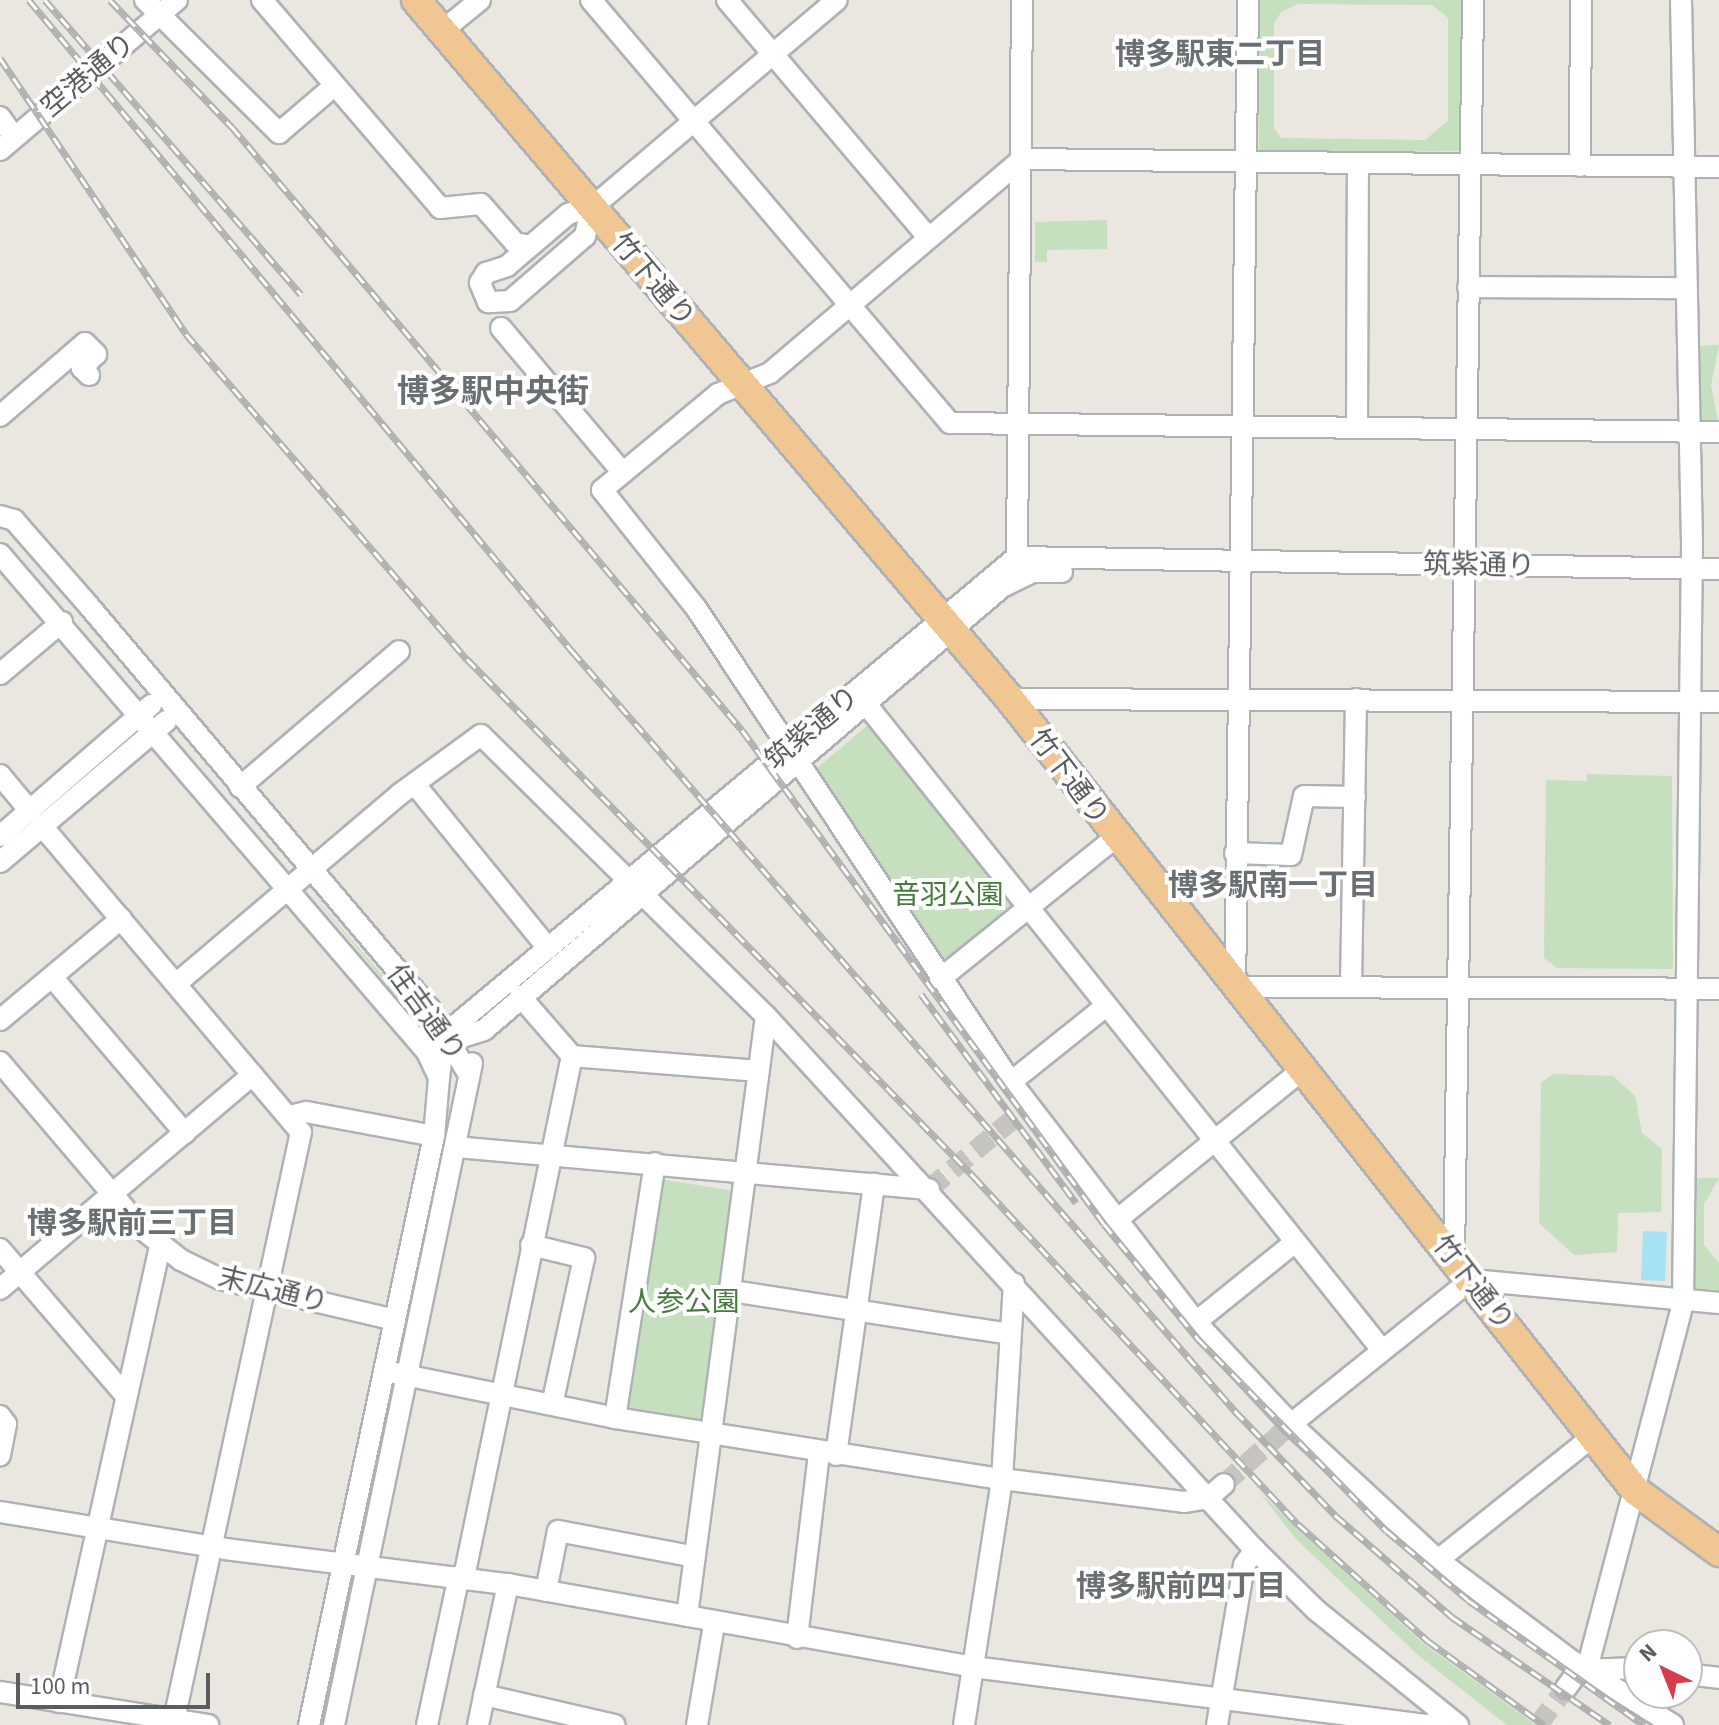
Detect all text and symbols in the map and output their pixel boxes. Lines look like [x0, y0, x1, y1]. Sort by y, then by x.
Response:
street label: 空港通り [34, 26, 142, 124]
district label: 博多駅東二丁目 [1115, 37, 1325, 73]
street label: 竹下通り [604, 226, 702, 334]
district label: 博多駅中央街 [397, 373, 589, 411]
street label: 筑紫通り [1423, 547, 1535, 583]
street label: 筑紫通り [758, 679, 866, 777]
street label: 竹下通り [1022, 722, 1116, 832]
district label: 博多駅南一丁目 [1168, 868, 1378, 904]
park label: 音羽公園 [892, 878, 1004, 912]
street label: 住吉通り [379, 958, 473, 1068]
district label: 博多駅前三丁目 [27, 1206, 237, 1242]
street label: 竹下通り [1425, 1229, 1521, 1337]
street label: 末広通り [215, 1260, 331, 1320]
park label: 人参公園 [628, 1285, 740, 1319]
district label: 博多駅前四丁目 [1076, 1569, 1286, 1605]
north arrow [1623, 1629, 1703, 1709]
text: N [1632, 1636, 1664, 1670]
scale bar [20, 1657, 214, 1707]
text: 100 m [30, 1669, 90, 1704]

